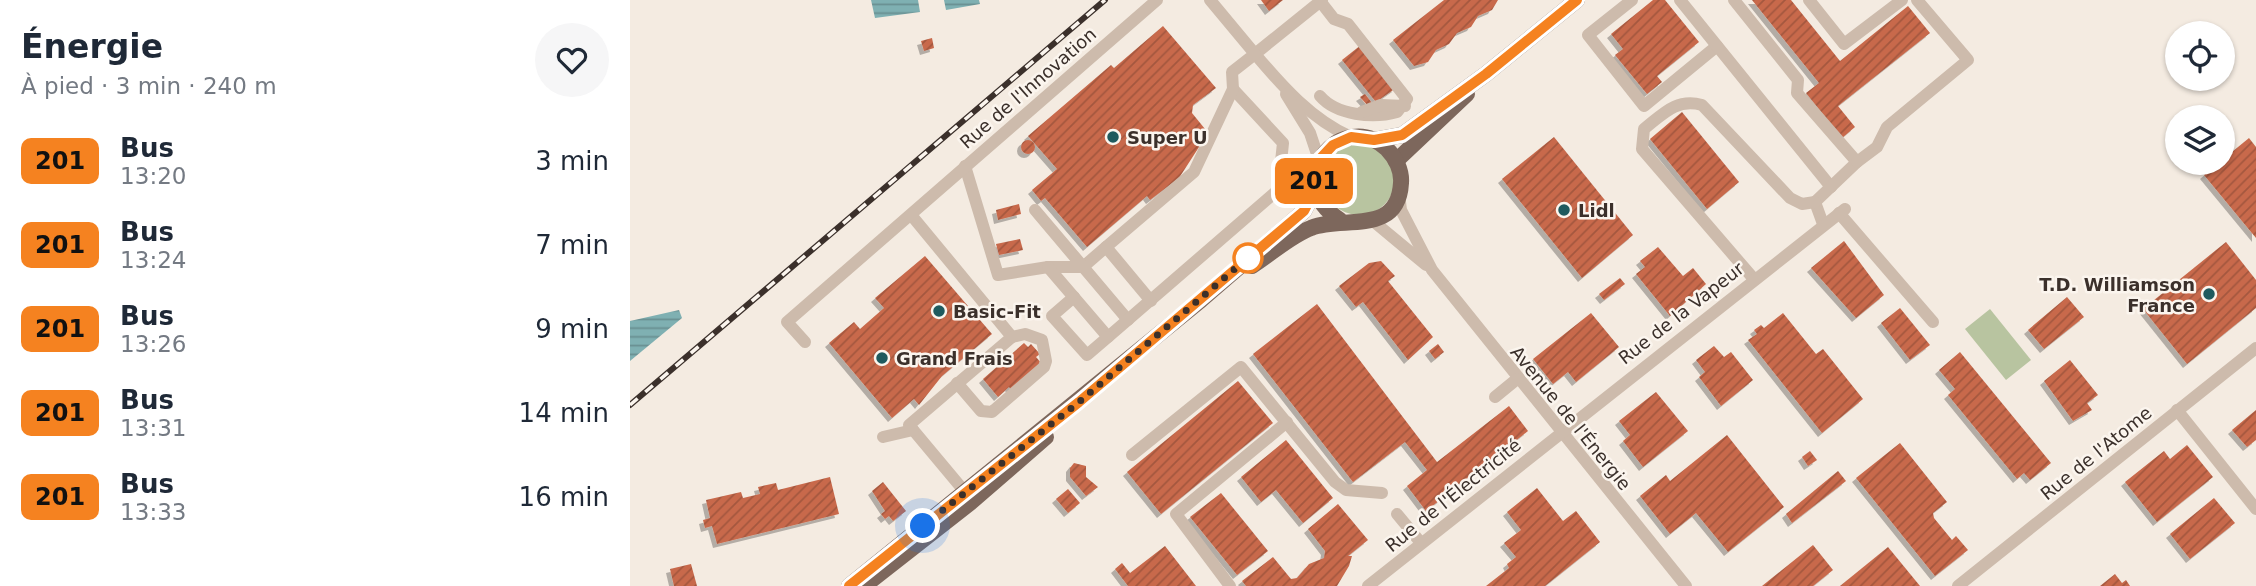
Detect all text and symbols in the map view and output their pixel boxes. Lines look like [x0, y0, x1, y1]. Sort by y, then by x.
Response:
map controls [2165, 21, 2235, 175]
button: locate [2165, 21, 2235, 91]
button: heart [535, 23, 609, 97]
street label: Rue de l'Innovation [956, 23, 1100, 153]
text: Énergie [21, 27, 163, 66]
text: À pied · 3 min · 240 m [21, 73, 277, 99]
button: layers [2165, 105, 2235, 175]
place label: Super U [1127, 127, 1208, 148]
marker: Super U [1105, 129, 1121, 145]
text: Bus [120, 133, 174, 163]
text: 3 min [535, 146, 609, 176]
text: 201 [35, 147, 85, 175]
line badge: 201 [1274, 158, 1354, 204]
text: 13:20 [120, 163, 186, 189]
text: 201 [1289, 167, 1339, 195]
place label: Lidl [1578, 200, 1615, 221]
marker: Lidl [1556, 202, 1572, 218]
text: Bus [120, 217, 174, 247]
text: 7 min [535, 230, 609, 260]
text: 201 [35, 231, 85, 259]
unlabelled marker [1233, 243, 1263, 273]
text: 13:24 [120, 247, 186, 273]
street label: Rue de la Vapeur [1614, 257, 1748, 368]
place label: T.D. Williamson France [2039, 274, 2195, 316]
marker: T.D. Williamson France [2201, 286, 2217, 302]
text: Bus [120, 301, 174, 331]
place label: Basic-Fit [953, 301, 1041, 322]
marker: Basic-Fit [931, 303, 947, 319]
text: 9 min [535, 314, 609, 344]
text: 201 [35, 315, 85, 343]
text: 13:26 [120, 331, 186, 357]
street label: Avenue de l'Énergie [1506, 342, 1636, 494]
place label: Grand Frais [896, 348, 1013, 369]
marker: Grand Frais [874, 350, 890, 366]
text: Bus [120, 385, 174, 415]
text: 14 min [519, 398, 609, 428]
text: 201 [35, 399, 85, 427]
street label: Rue de l'Atome [2036, 402, 2156, 504]
text: 13:31 [120, 415, 186, 441]
street label: Rue de l'Électricité [1381, 434, 1525, 556]
text: Bus [120, 469, 174, 499]
text: 16 min [519, 482, 609, 512]
text: 201 [35, 483, 85, 511]
text: 13:33 [120, 499, 186, 525]
your location [905, 508, 940, 543]

